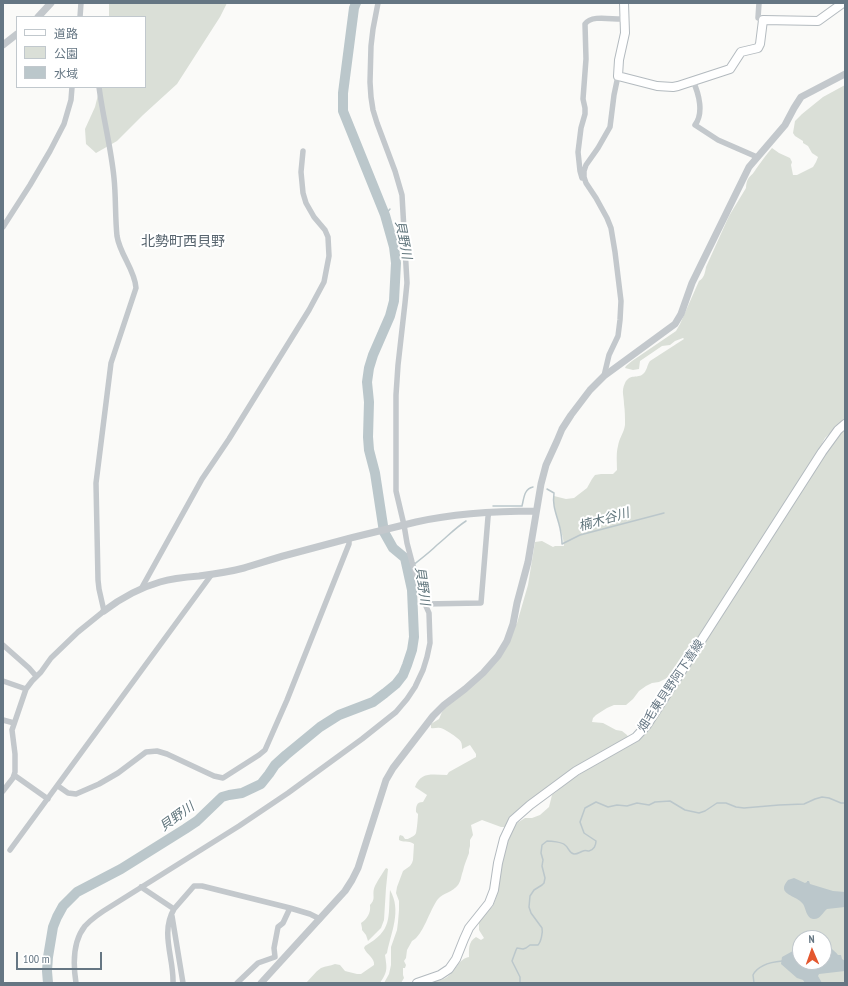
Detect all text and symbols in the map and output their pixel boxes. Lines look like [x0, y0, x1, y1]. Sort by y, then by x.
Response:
legend [16, 16, 146, 88]
text: 道路 [54, 26, 78, 41]
text: 公園 [54, 46, 78, 61]
text: 水域 [54, 66, 78, 81]
water label: 貝野川 [392, 219, 414, 261]
district label: 北勢町西貝野 [141, 234, 225, 250]
water label: 楠木谷川 [577, 505, 631, 535]
water label: 貝野川 [412, 566, 432, 606]
street label: 畑毛東貝野阿下喜線 [635, 637, 707, 735]
water label: 貝野川 [157, 799, 197, 835]
north arrow [792, 930, 832, 970]
text: N [808, 932, 815, 946]
scale bar [18, 944, 104, 970]
text: 100 m [23, 951, 50, 966]

